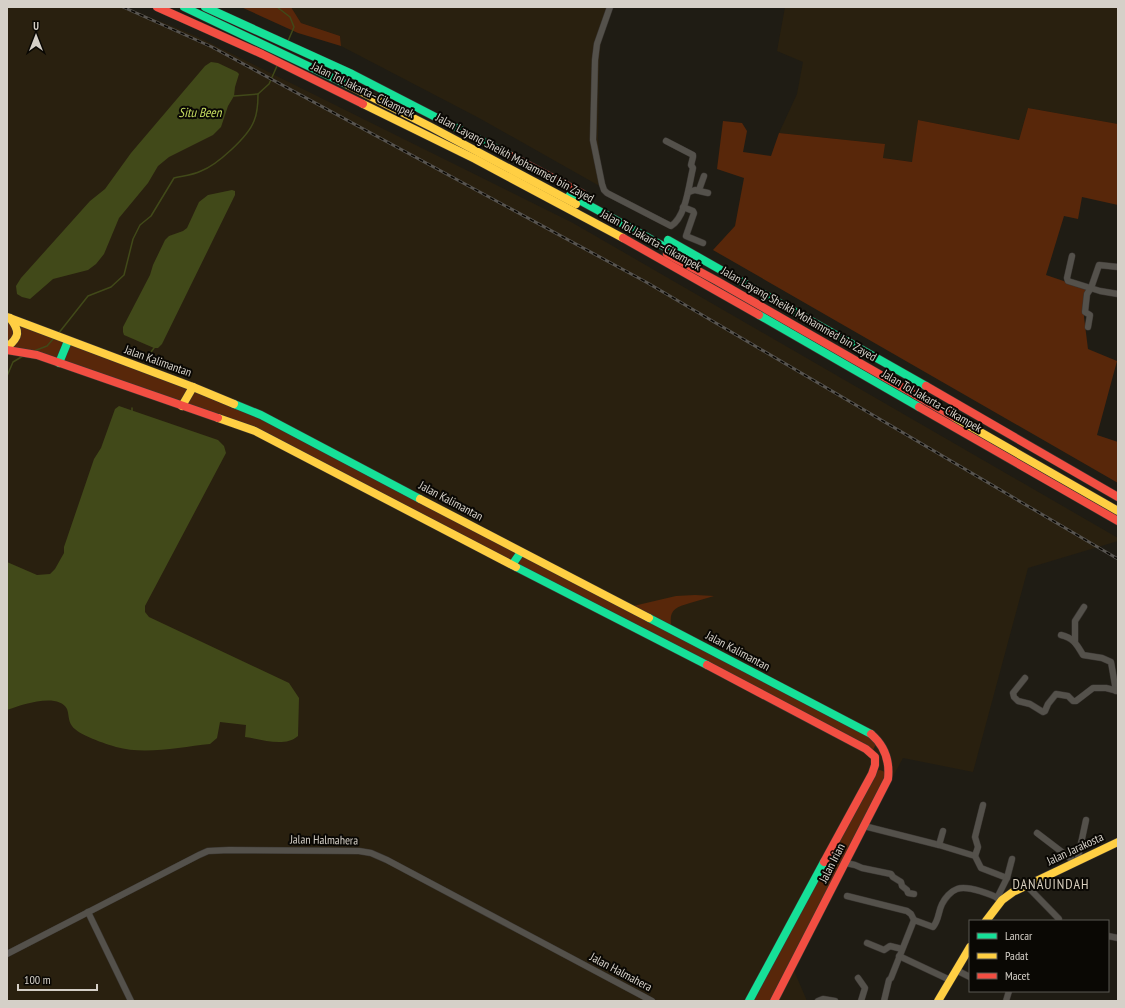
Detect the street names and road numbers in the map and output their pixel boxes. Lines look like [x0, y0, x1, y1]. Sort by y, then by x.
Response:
street label: Jalan Tol Jakarta–Cikampek [308, 58, 418, 121]
street label: Jalan Layang Sheikh Mohammed bin Zayed [433, 109, 597, 206]
street label: Jalan Tol Jakarta–Cikampek [597, 205, 705, 274]
street label: Jalan Layang Sheikh Mohammed bin Zayed [718, 262, 880, 364]
street label: Jalan Kalimantan [122, 341, 194, 380]
street label: Jalan Tol Jakarta–Cikampek [879, 365, 985, 435]
street label: Jalan Kalimantan [416, 477, 486, 524]
street label: Jalan Kalimantan [703, 627, 773, 674]
street label: Jalan Jarakosta [1043, 829, 1106, 869]
street label: Jalan Halmahera [289, 831, 358, 848]
street label: Jalan Irian [815, 841, 848, 886]
street label: Jalan Halmahera [587, 948, 655, 994]

